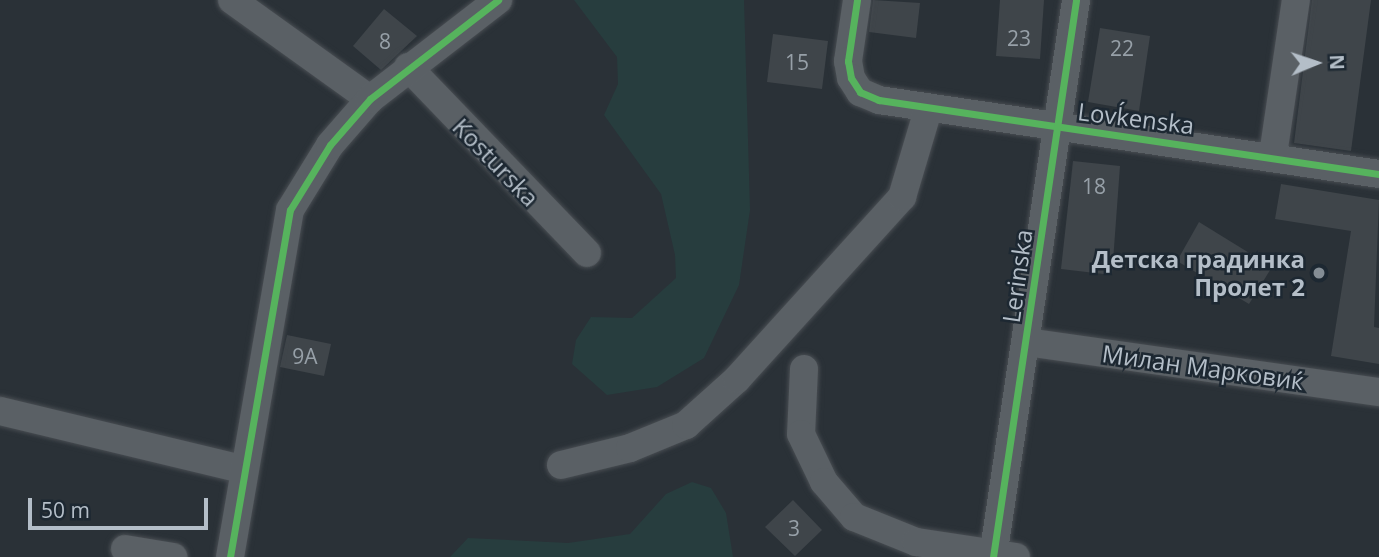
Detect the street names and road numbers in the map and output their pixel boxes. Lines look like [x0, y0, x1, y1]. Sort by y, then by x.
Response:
street label: Lovḱenska [1076, 97, 1196, 139]
street label: Kosturska [447, 112, 545, 212]
street label: Lerinska [996, 227, 1038, 325]
street label: Милан Марковиќ [1100, 339, 1306, 395]

